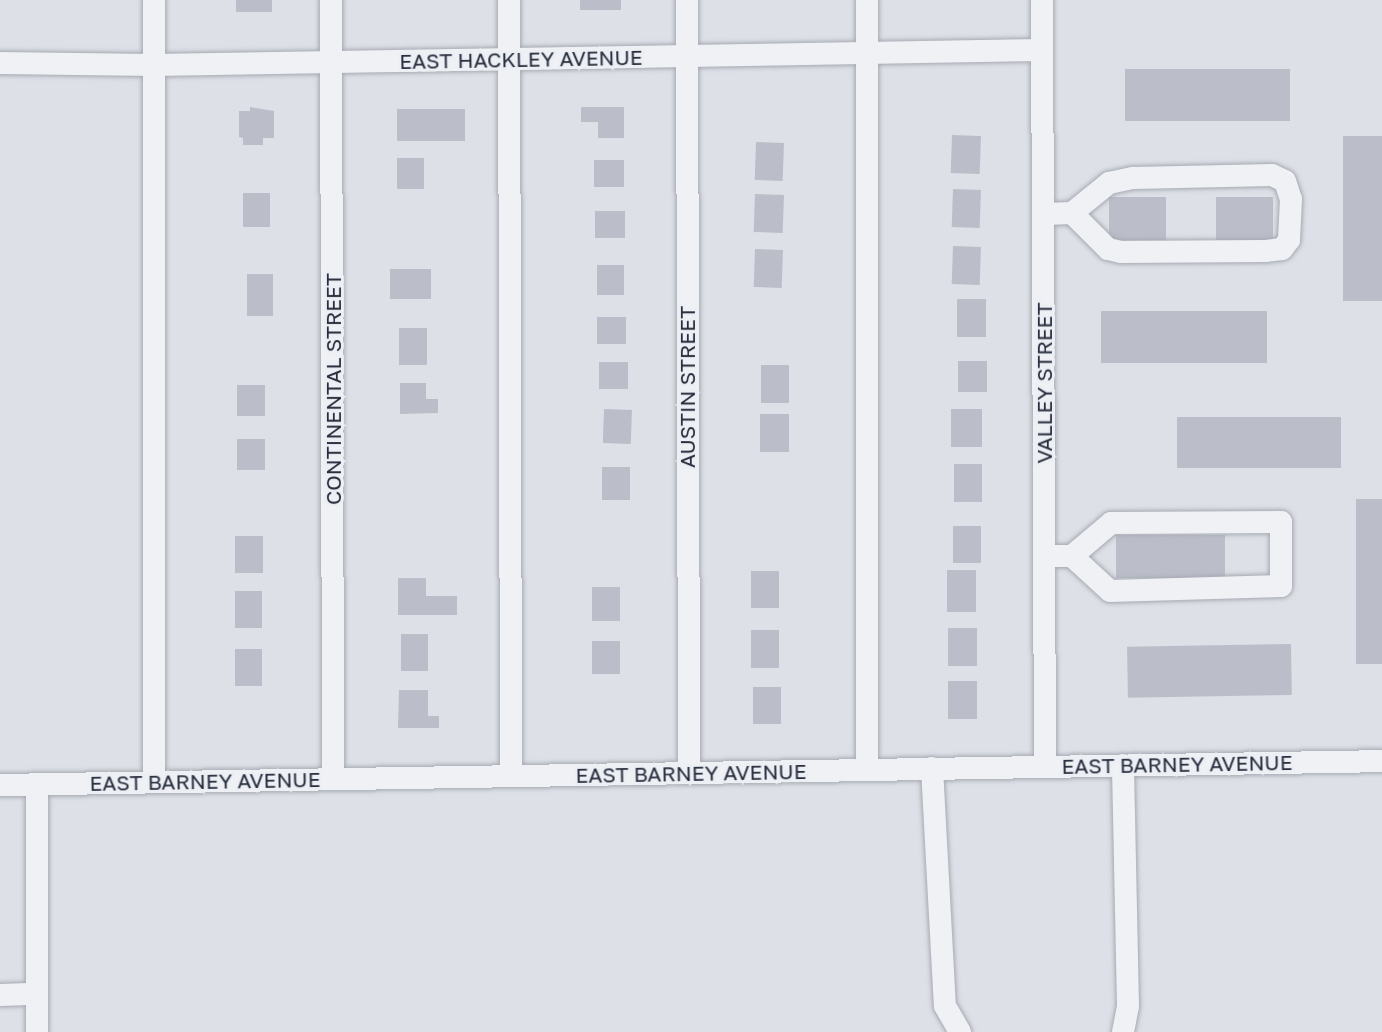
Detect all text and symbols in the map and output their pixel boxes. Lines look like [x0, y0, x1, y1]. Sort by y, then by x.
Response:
street label: EAST HACKLEY AVENUE [399, 44, 643, 74]
street label: CONTINENTAL STREET [320, 273, 346, 505]
street label: VALLEY STREET [1031, 302, 1057, 464]
street label: AUSTIN STREET [674, 306, 700, 468]
street label: EAST BARNEY AVENUE [1061, 749, 1293, 779]
street label: EAST BARNEY AVENUE [575, 758, 807, 788]
street label: EAST BARNEY AVENUE [89, 766, 321, 796]

